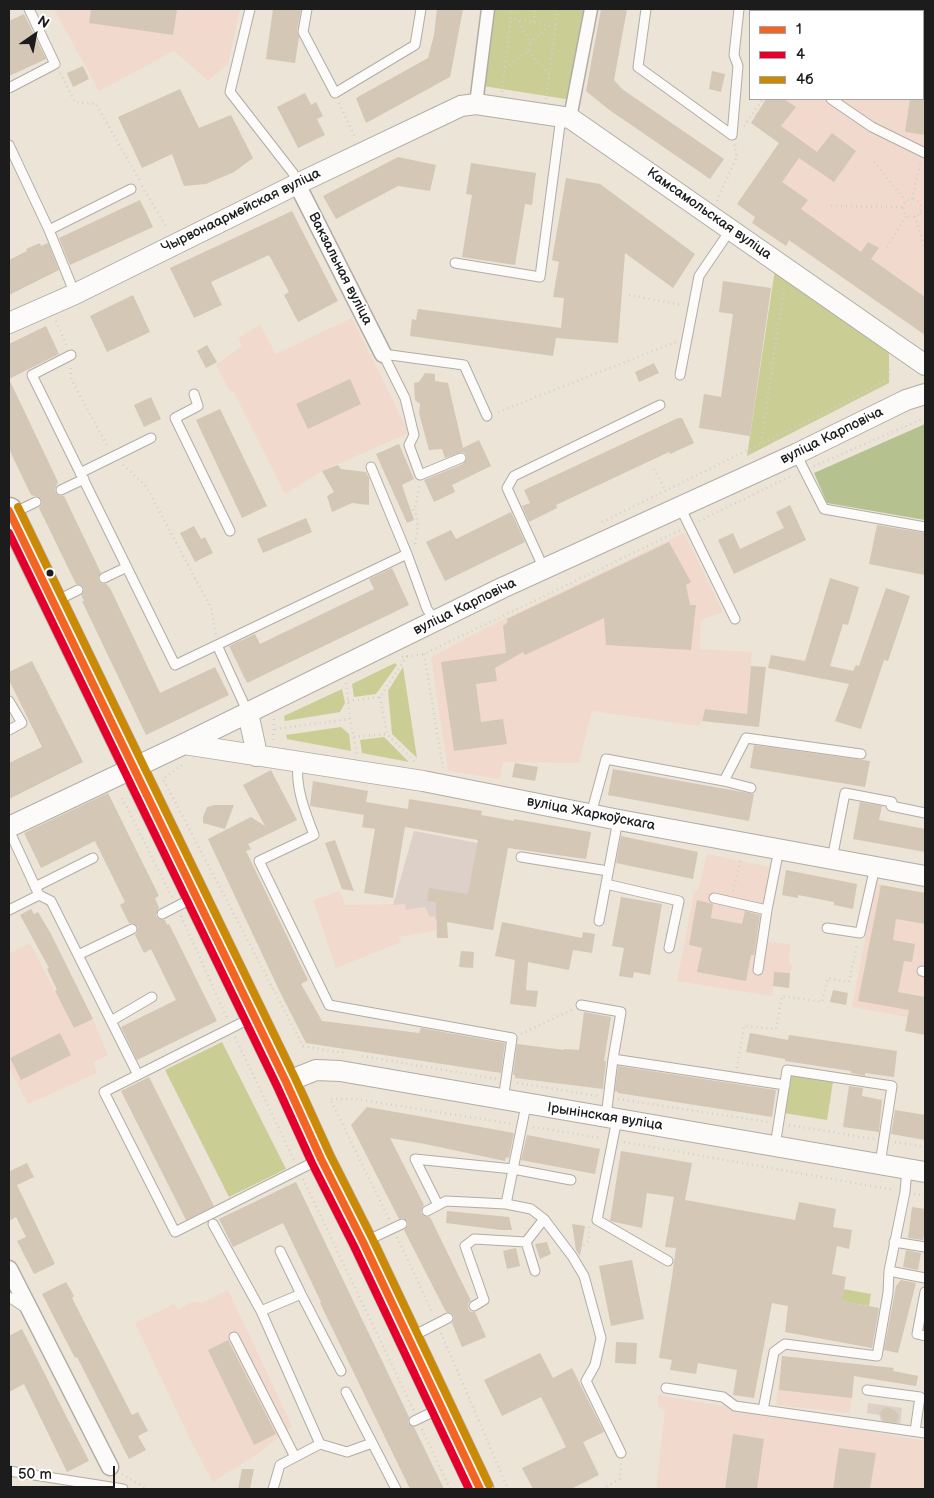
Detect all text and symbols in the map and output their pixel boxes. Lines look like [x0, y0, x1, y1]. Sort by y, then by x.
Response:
north arrow [10, 10, 60, 60]
legend [749, 10, 924, 100]
text: N [34, 12, 52, 32]
text: 1 [796, 20, 802, 39]
text: 4 [796, 45, 805, 64]
text: 4б [796, 70, 813, 89]
street label: Чырвонаармейская вуліца [159, 165, 323, 257]
street label: Камсамольская вуліца [643, 165, 775, 263]
street label: Вакзальная вуліца [304, 210, 376, 328]
street label: вуліца Карповіча [778, 404, 886, 468]
unlabelled marker [45, 568, 55, 578]
street label: вуліца Карповіча [411, 575, 519, 639]
street label: вуліца Жаркоўскага [525, 793, 657, 835]
street label: Ірынінская вуліца [546, 1100, 664, 1134]
scale bar [12, 1456, 118, 1488]
text: 50 m [18, 1465, 52, 1484]

